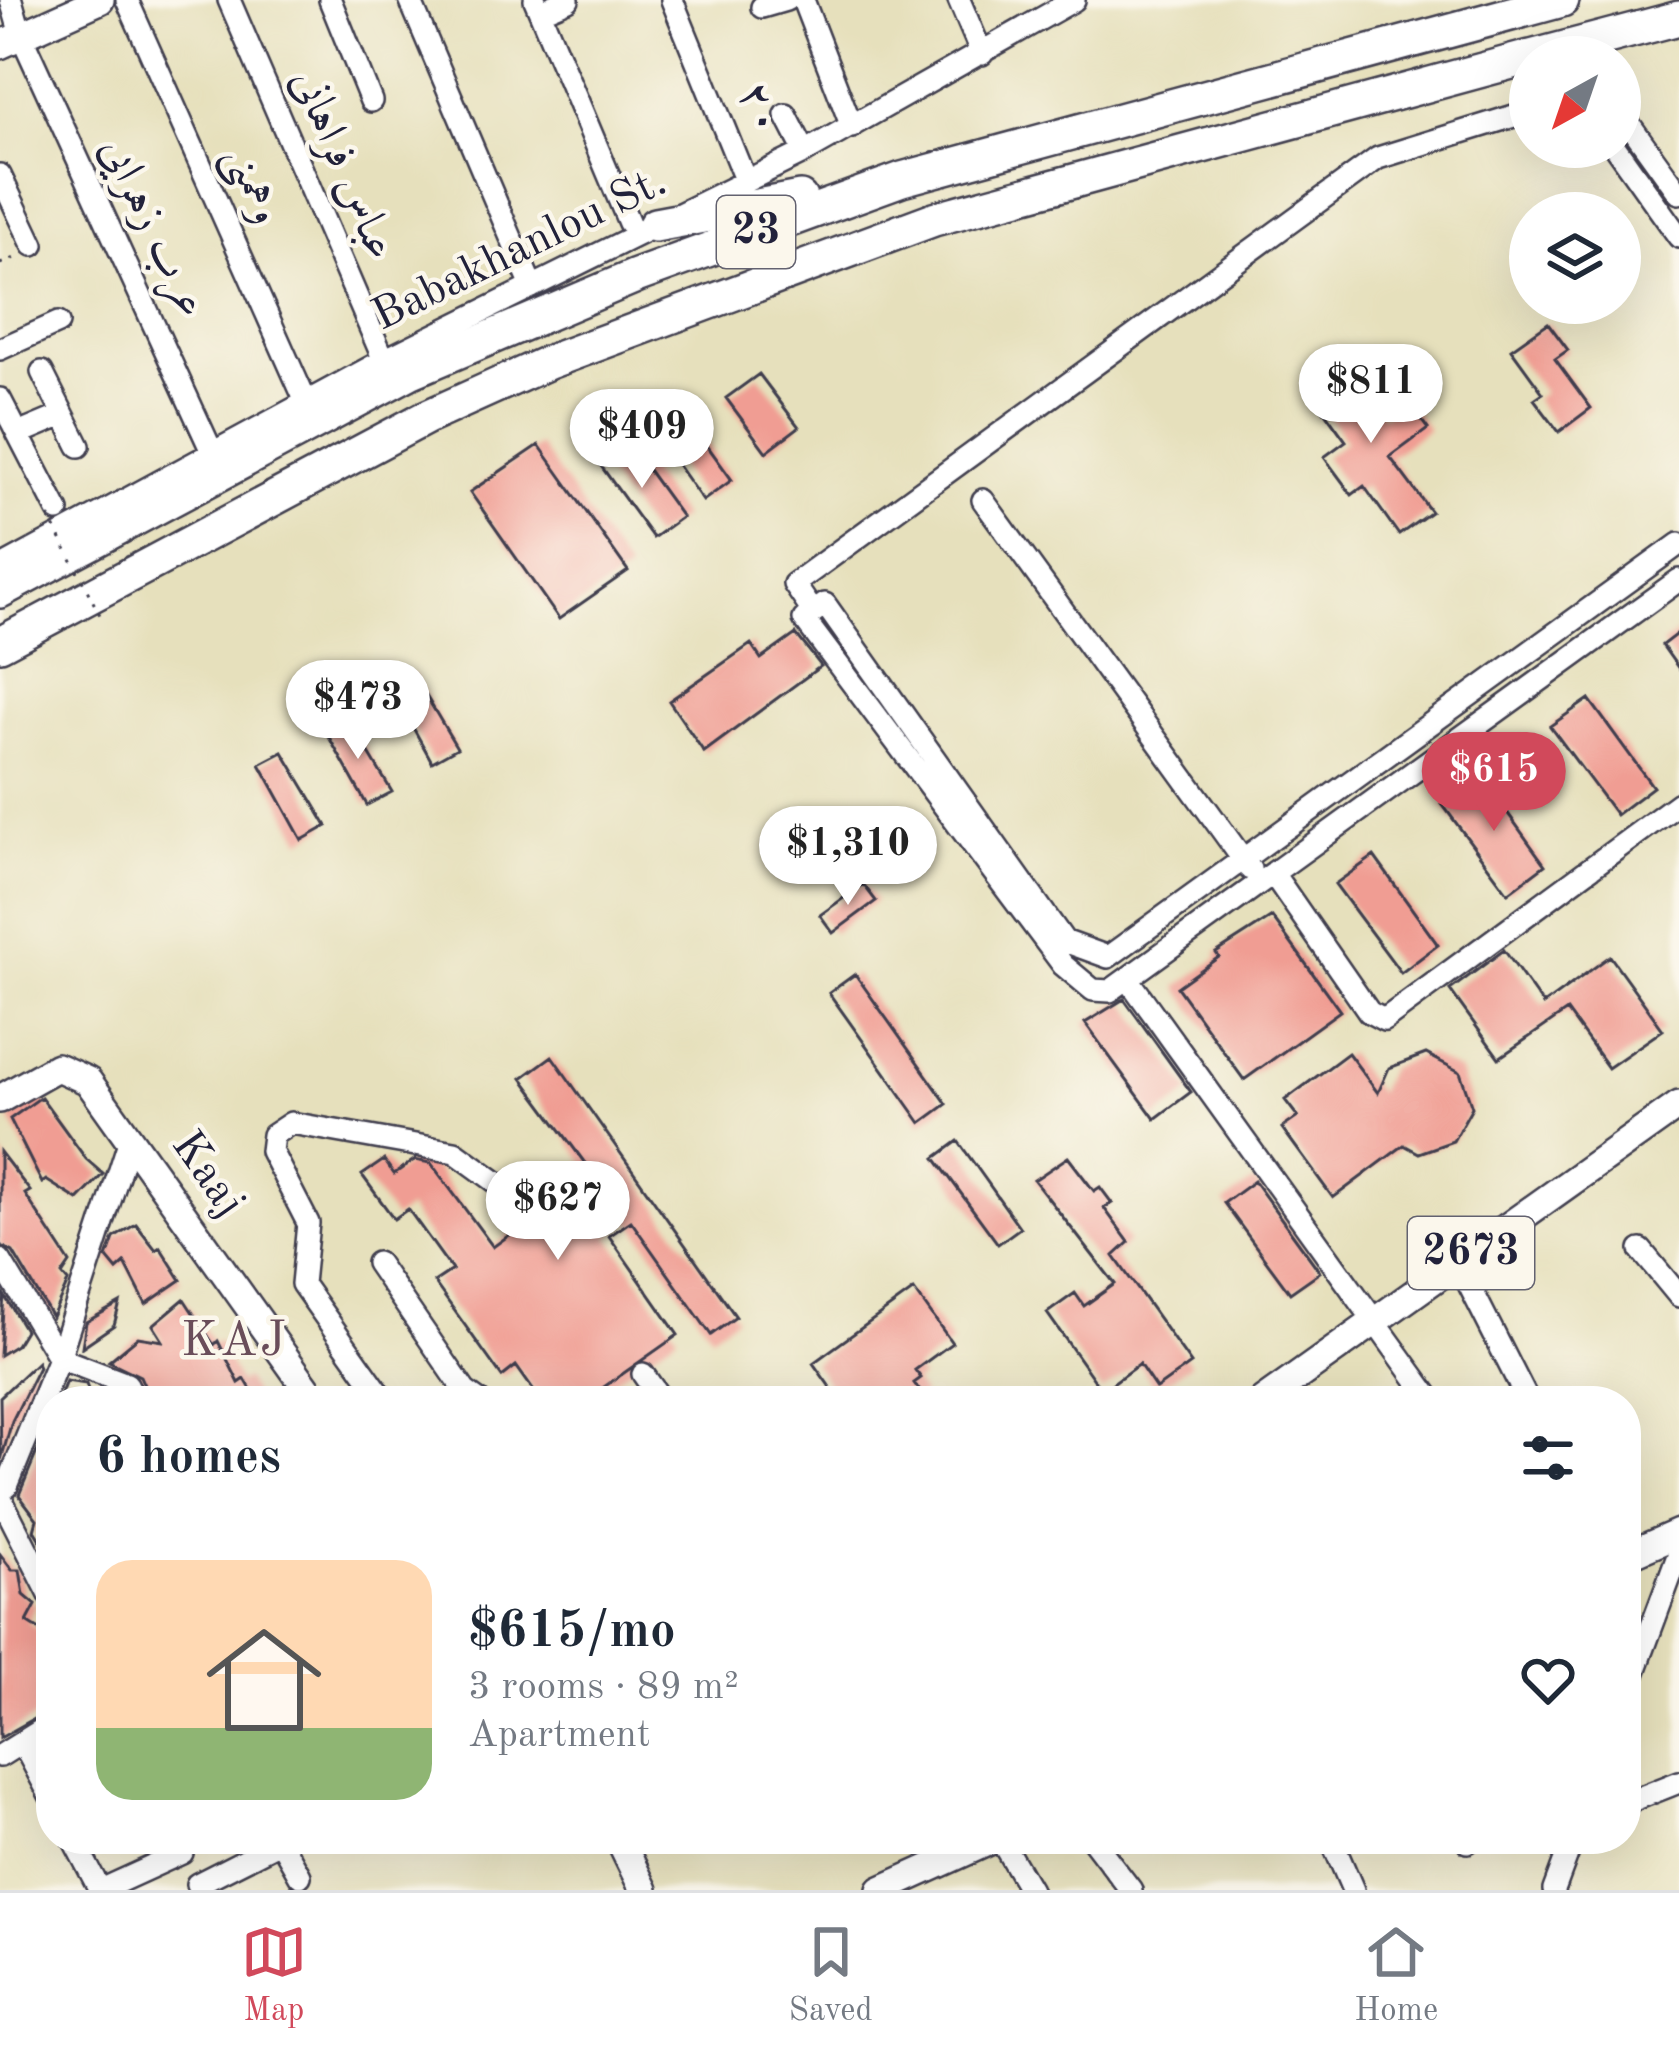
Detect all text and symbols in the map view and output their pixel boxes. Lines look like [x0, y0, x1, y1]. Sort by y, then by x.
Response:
north arrow [1509, 36, 1641, 168]
map controls [1509, 36, 1641, 324]
street label: عباس فراهانی [280, 63, 402, 268]
street label: ۲۰ [728, 76, 790, 142]
street label: عرب زهرایی [86, 131, 213, 327]
street label: وهمنی [210, 139, 289, 233]
street label: Babakhanlou St. [366, 160, 674, 340]
button: layers [1509, 192, 1641, 324]
road number: 23 [717, 196, 795, 268]
pin: $811 [1300, 344, 1442, 446]
text: $811 [1326, 363, 1416, 402]
pin: $409 [571, 389, 713, 491]
text: $409 [597, 408, 687, 447]
pin: $473 [287, 660, 429, 762]
text: $473 [313, 679, 403, 718]
pin: $615 [1423, 732, 1565, 834]
text: $615 [1449, 751, 1539, 790]
pin: $1,310 [750, 806, 946, 908]
text: $1,310 [786, 825, 910, 864]
street label: Kaaj [162, 1124, 252, 1226]
pin: $627 [487, 1161, 629, 1263]
text: $627 [513, 1180, 603, 1219]
road number: 2673 [1408, 1217, 1534, 1289]
district label: KAJ [181, 1318, 289, 1366]
icon: filters [1515, 1425, 1581, 1491]
text: 6 homes [96, 1433, 281, 1484]
text: $615/mo [468, 1607, 676, 1658]
icon: home [192, 1608, 336, 1752]
icon: heart [1515, 1647, 1581, 1713]
text: 3 rooms · 89 m² [468, 1668, 739, 1707]
text: Apartment [468, 1716, 651, 1755]
tab: Map [241, 1919, 307, 2032]
tab: Saved [789, 1919, 873, 2032]
tab: Home [1354, 1919, 1438, 2032]

